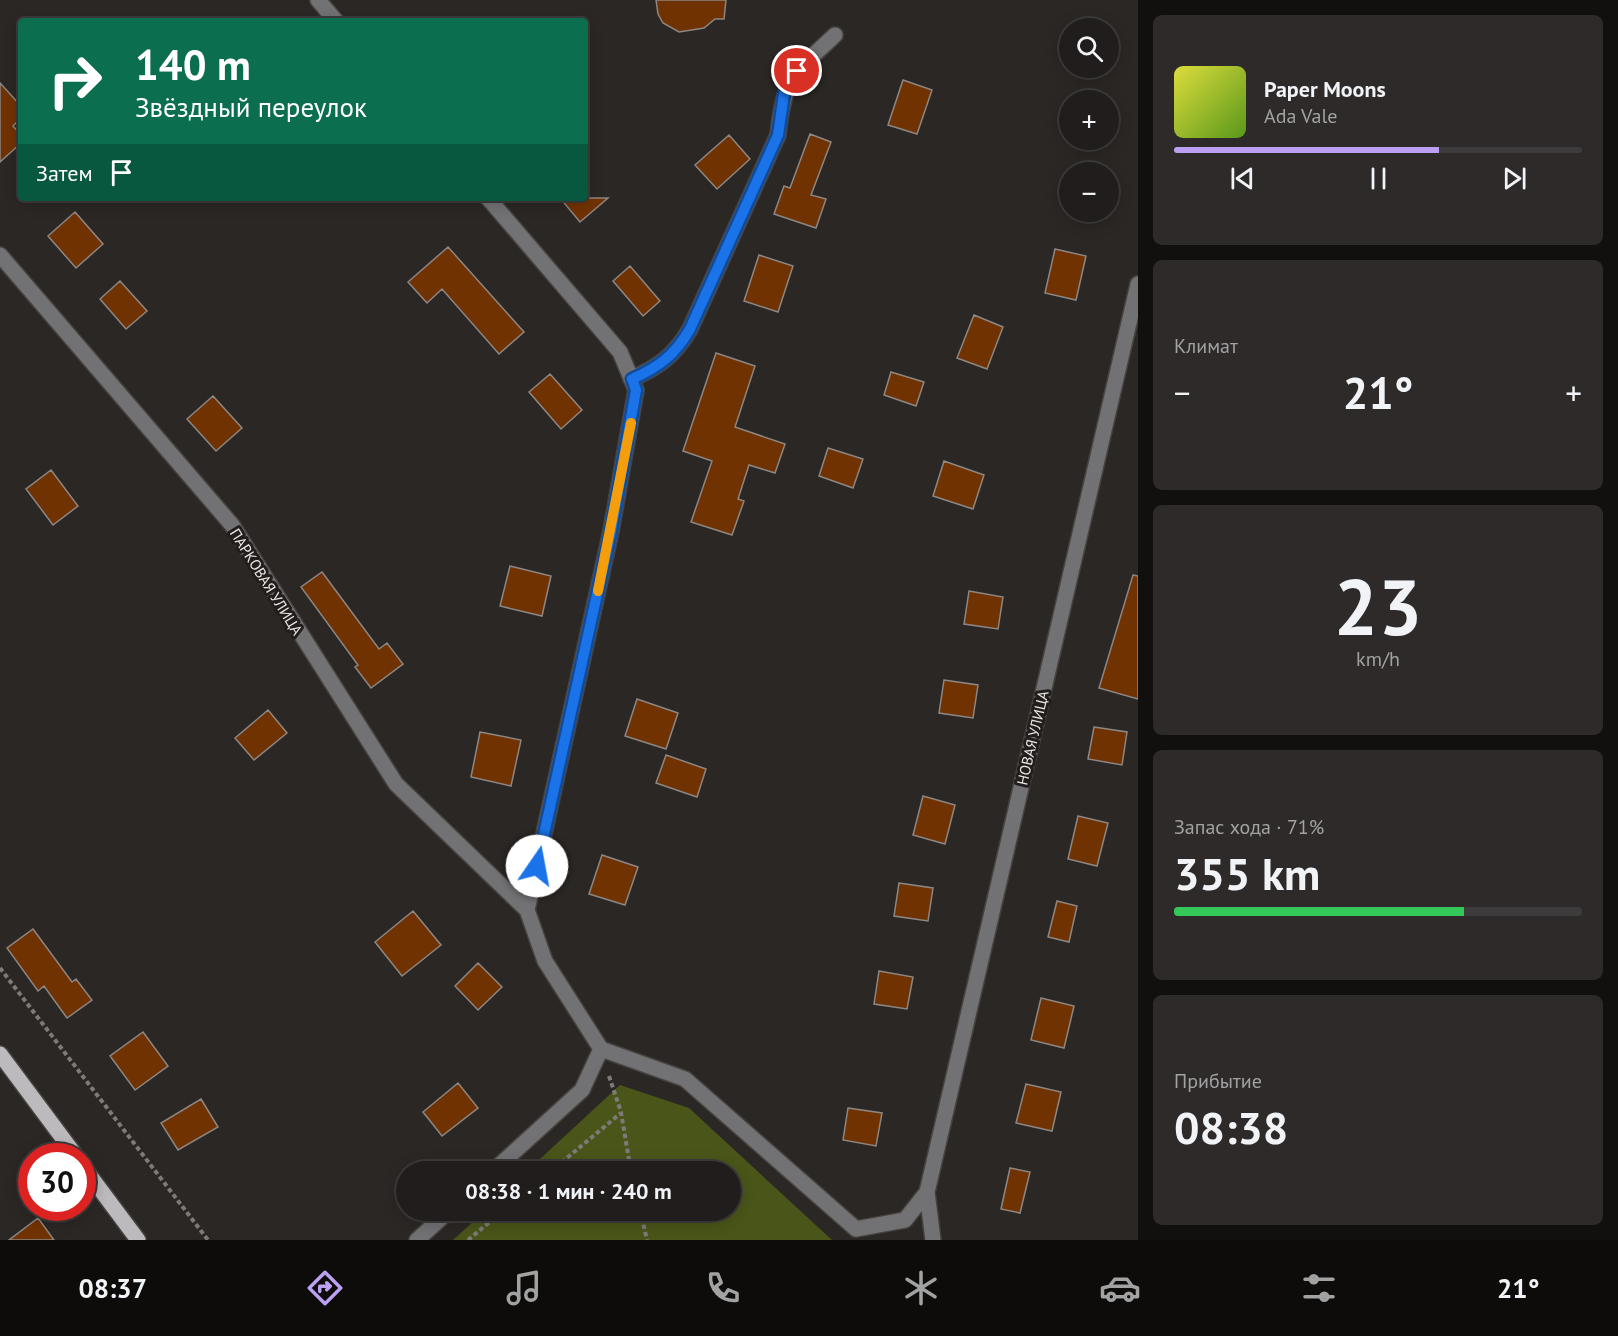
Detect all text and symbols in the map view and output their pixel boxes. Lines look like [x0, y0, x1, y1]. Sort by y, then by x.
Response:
map controls [1059, 18, 1119, 222]
button: search [1059, 18, 1119, 78]
text: 140 m [135, 37, 251, 92]
icon: right [36, 42, 114, 120]
pin [771, 45, 822, 96]
icon: arrive [780, 54, 813, 87]
text: Paper Moons [1264, 75, 1386, 103]
text: Звёздный переулок [135, 90, 367, 124]
button: + [1059, 90, 1119, 150]
text: Ada Vale [1264, 103, 1337, 129]
icon: arrive [105, 156, 138, 189]
text: Затем [36, 159, 93, 187]
button: − [1059, 162, 1119, 222]
icon: previous [1226, 162, 1259, 195]
icon: pause [1362, 162, 1395, 195]
icon: next [1498, 162, 1531, 195]
text: Климат [1174, 333, 1238, 359]
text: 21° [1343, 363, 1413, 421]
text: − [1174, 371, 1191, 414]
text: + [1565, 371, 1582, 414]
street label: ПАРКОВАЯ УЛИЦА [226, 525, 307, 639]
text: 23 [1334, 556, 1422, 657]
text: km/h [1356, 646, 1400, 672]
street label: НОВАЯ УЛИЦА [1012, 689, 1053, 787]
text: Запас хода · 71% [1174, 814, 1324, 840]
position arrow [505, 834, 569, 898]
text: 355 km [1174, 844, 1320, 902]
text: Прибытие [1174, 1068, 1262, 1094]
text: 08:38 [1174, 1098, 1288, 1156]
speed limit sign: 30 [18, 1143, 96, 1221]
text: 08:38 · 1 мин · 240 m [465, 1177, 672, 1205]
icon: directions [304, 1267, 346, 1309]
icon: music [503, 1267, 545, 1309]
icon: phone [702, 1267, 744, 1309]
icon: climate [900, 1267, 942, 1309]
icon: car [1099, 1267, 1141, 1309]
icon: filters [1298, 1267, 1340, 1309]
text: 08:37 [78, 1271, 147, 1305]
text: 21° [1497, 1271, 1539, 1305]

